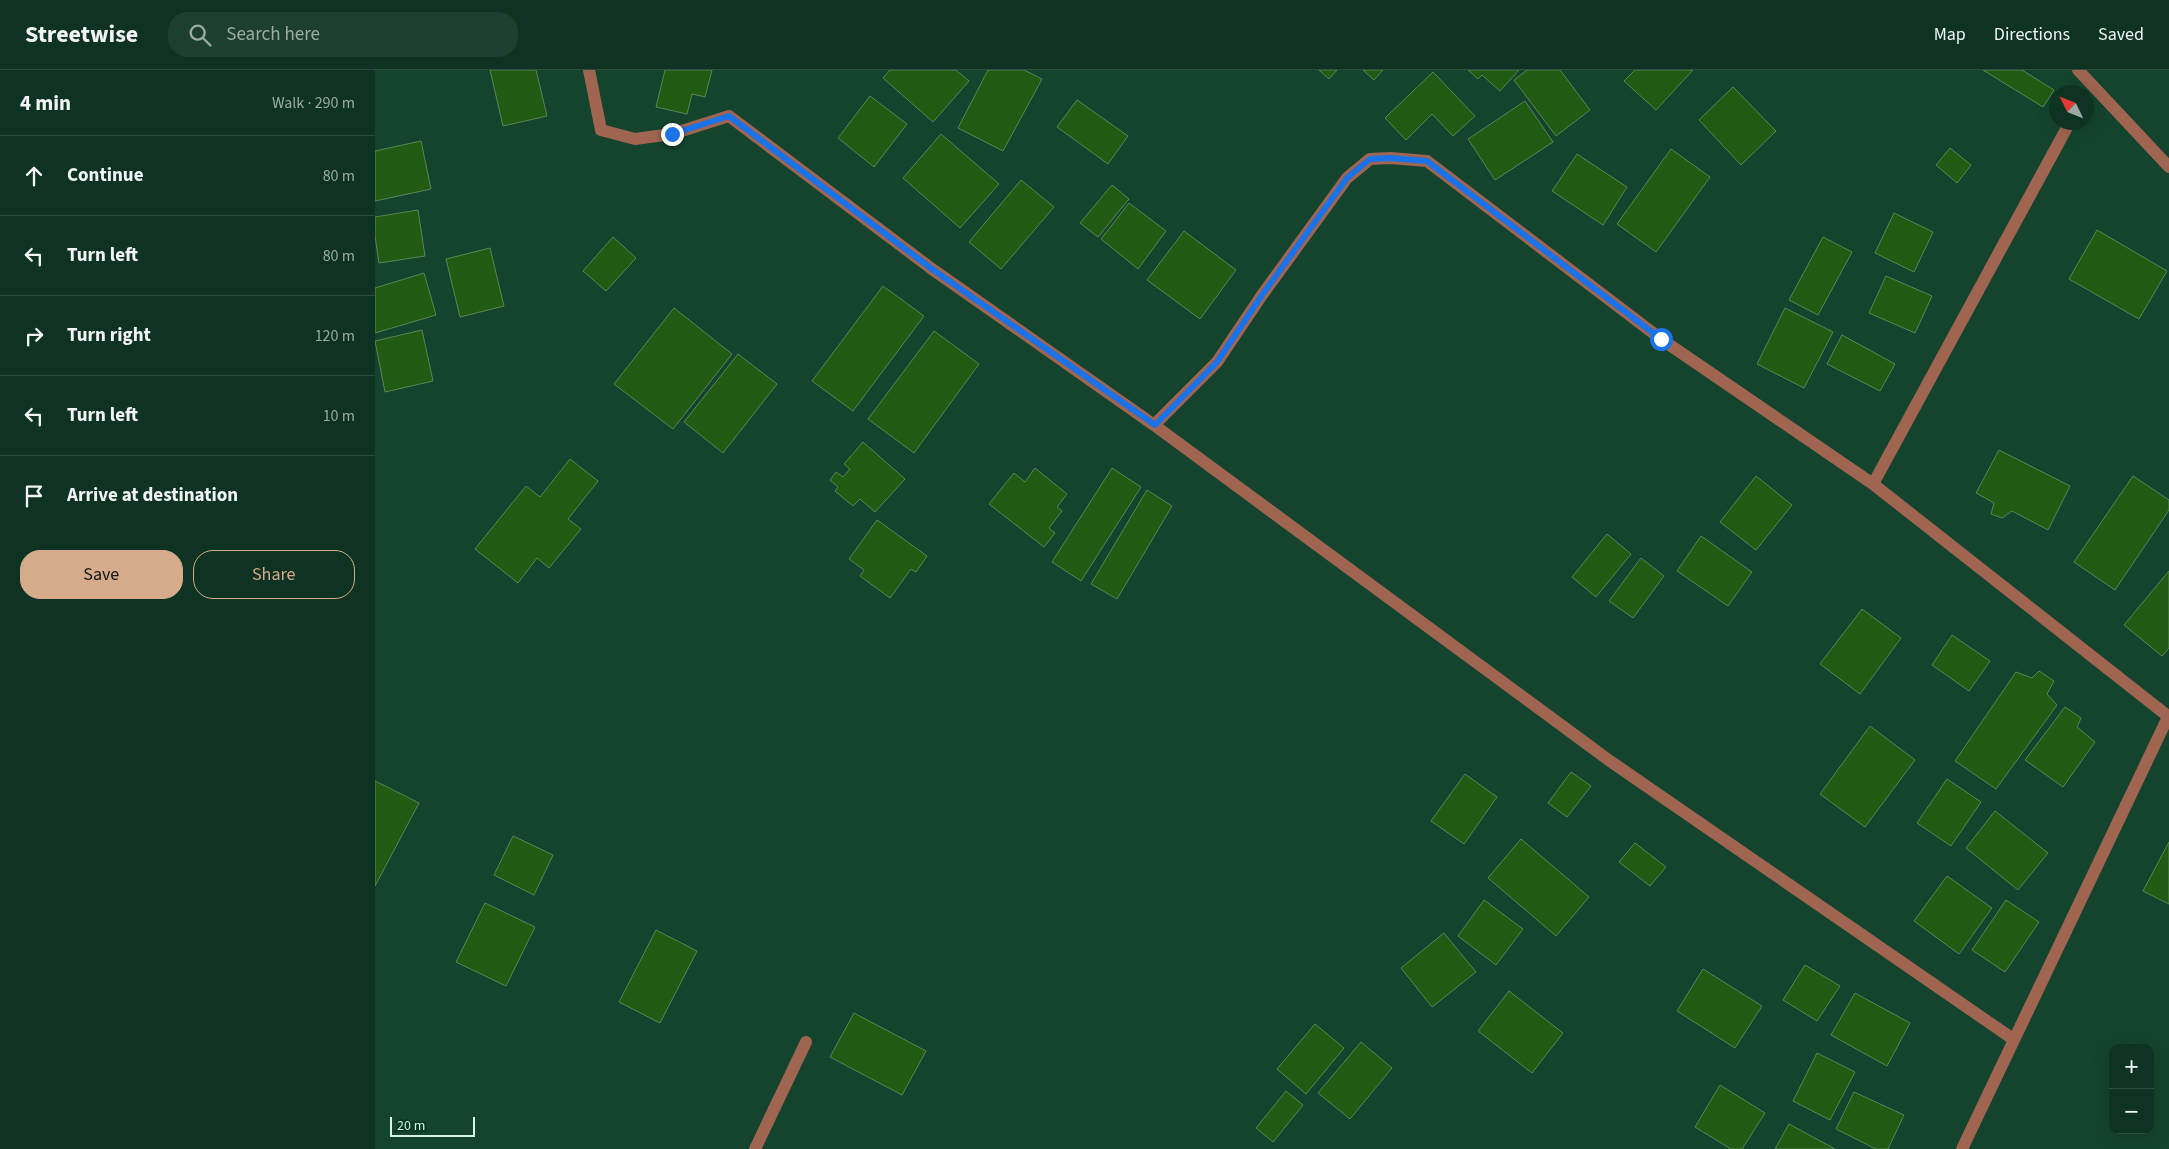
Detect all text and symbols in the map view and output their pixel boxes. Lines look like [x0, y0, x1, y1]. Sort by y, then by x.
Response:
search box [168, 12, 518, 57]
text: Streetwise [25, 17, 138, 52]
icon: search [186, 21, 214, 49]
text: Search here [226, 21, 320, 48]
text: Map [1934, 22, 1966, 47]
text: Directions [1994, 22, 2070, 47]
text: Saved [2098, 22, 2144, 47]
north arrow [2049, 85, 2094, 130]
text: 4 min [20, 88, 71, 118]
text: Walk · 290 m [272, 92, 355, 114]
route end [661, 123, 684, 146]
icon: ahead [20, 162, 48, 190]
text: Continue [67, 162, 144, 189]
text: 80 m [323, 165, 355, 187]
icon: left [20, 242, 48, 270]
text: Turn left [67, 242, 138, 269]
text: 80 m [323, 245, 355, 267]
icon: right [20, 322, 48, 350]
text: Turn right [67, 322, 151, 349]
text: 120 m [315, 325, 355, 347]
route start [1650, 328, 1673, 351]
icon: left [20, 402, 48, 430]
text: Turn left [67, 402, 138, 429]
text: 10 m [323, 405, 355, 427]
icon: arrive [20, 482, 48, 510]
text: Arrive at destination [67, 482, 238, 509]
button: Save [20, 550, 183, 599]
button: Share [193, 550, 355, 599]
map controls [2109, 1044, 2154, 1134]
button: + [2109, 1044, 2154, 1089]
button: − [2109, 1089, 2154, 1134]
scale bar [390, 1114, 475, 1137]
text: 20 m [397, 1116, 425, 1136]

